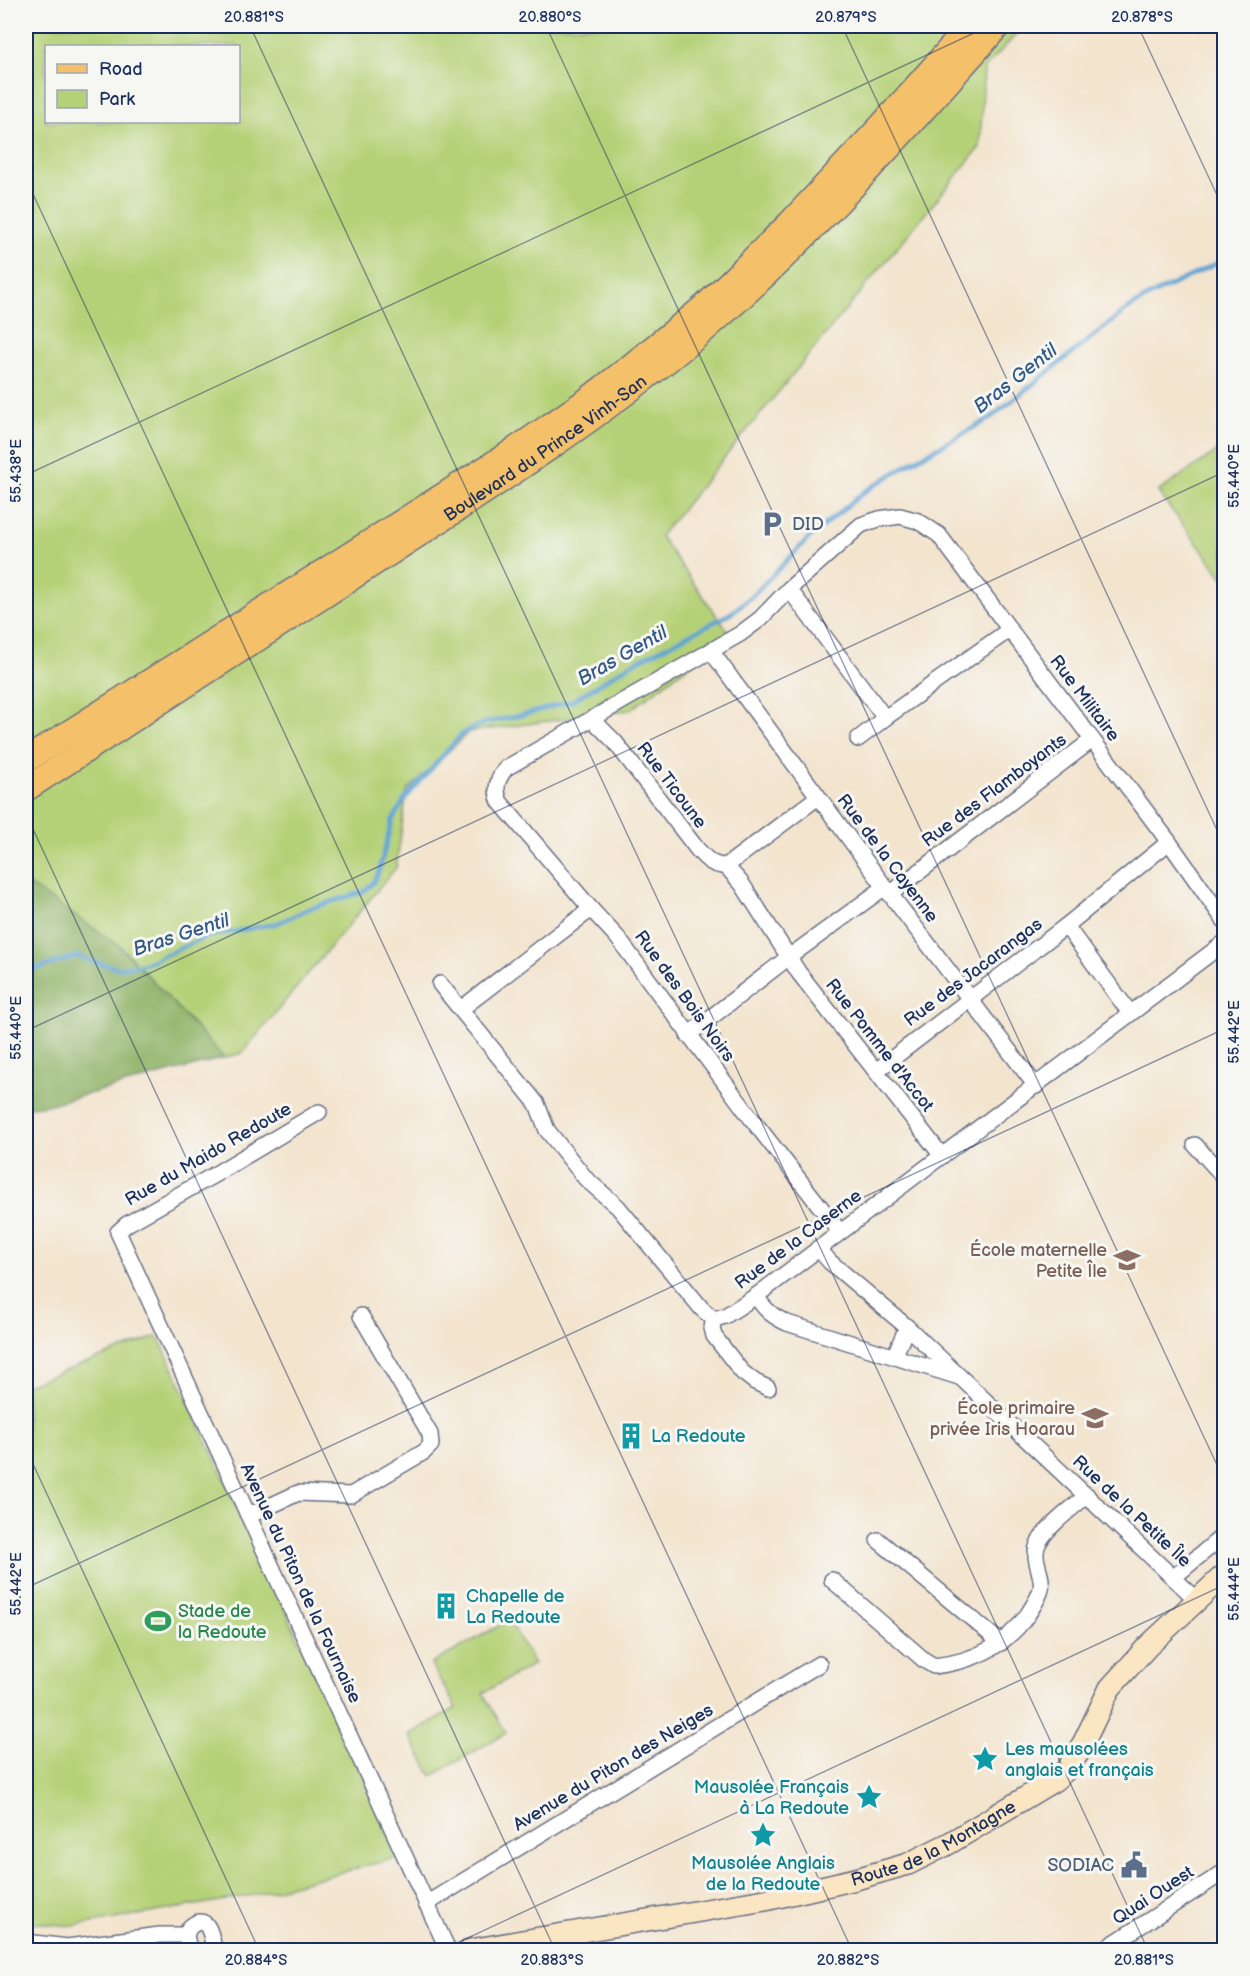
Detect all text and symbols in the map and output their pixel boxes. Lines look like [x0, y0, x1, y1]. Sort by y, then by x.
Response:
text: 20.881°S [224, 8, 284, 27]
text: 20.880°S [519, 8, 581, 27]
text: 20.879°S [815, 8, 877, 27]
text: 20.878°S [1111, 8, 1173, 27]
legend [45, 45, 240, 123]
text: Road [99, 59, 143, 80]
text: Park [99, 89, 135, 110]
water label: Bras Gentil [969, 338, 1063, 419]
street label: Boulevard du Prince Vinh-San [440, 371, 651, 526]
text: 55.438°E [7, 439, 26, 503]
text: 55.440°E [1225, 444, 1244, 508]
parking icon: DID [757, 509, 787, 539]
place label: DID [792, 514, 824, 535]
water label: Bras Gentil [573, 620, 673, 691]
street label: Rue Militaire [1045, 651, 1124, 746]
street label: Rue des Flamboyants [918, 729, 1071, 852]
street label: Rue Ticoune [632, 738, 711, 833]
street label: Rue de la Cayenne [833, 790, 943, 927]
water label: Bras Gentil [130, 908, 234, 962]
street label: Rue des Jacarangas [900, 914, 1046, 1031]
street label: Rue des Bois Noirs [630, 927, 739, 1066]
street label: Rue Pomme d'Accot [821, 975, 938, 1116]
text: 55.440°E [7, 996, 26, 1060]
text: 55.442°E [1225, 1000, 1244, 1064]
street label: Rue du Maido Redoute [121, 1098, 295, 1211]
street label: Rue de la Caserne [731, 1185, 866, 1294]
place label: École maternelle Petite Île [970, 1238, 1107, 1282]
school or university icon: École maternelle Petite Île [1112, 1245, 1142, 1275]
place label: École primaire privée Iris Hoarau [930, 1396, 1075, 1440]
school or university icon: École primaire privée Iris Hoarau [1080, 1403, 1110, 1433]
building icon: La Redoute [616, 1421, 646, 1451]
place label: La Redoute [651, 1426, 746, 1447]
street label: Rue de la Petite Île [1068, 1450, 1197, 1572]
street label: Avenue du Piton de la Fournaise [236, 1460, 366, 1707]
text: 55.442°E [7, 1552, 26, 1616]
text: 55.444°E [1225, 1557, 1244, 1621]
place label: Chapelle de La Redoute [466, 1586, 565, 1628]
building icon: Chapelle de La Redoute [431, 1591, 461, 1621]
place label: Stade de la Redoute [178, 1601, 267, 1643]
sports icon: Stade de la Redoute [143, 1606, 173, 1636]
street label: Avenue du Piton des Neiges [510, 1699, 717, 1836]
place label: Les mausolées anglais et français [1005, 1739, 1154, 1781]
place icon: Les mausolées anglais et français [970, 1744, 1000, 1774]
place label: Mausolée Français à La Redoute [694, 1777, 849, 1819]
place icon: Mausolée Français à La Redoute [854, 1782, 884, 1812]
street label: Route de la Montagne [848, 1796, 1020, 1891]
place icon: Mausolée Anglais de la Redoute [748, 1820, 778, 1850]
public building icon: SODIAC [1119, 1850, 1149, 1880]
place label: Mausolée Anglais de la Redoute [691, 1853, 835, 1895]
place label: SODIAC [1047, 1855, 1114, 1876]
street label: Quai Ouest [1109, 1861, 1198, 1929]
text: 20.884°S [225, 1951, 287, 1970]
text: 20.883°S [520, 1951, 584, 1970]
text: 20.882°S [817, 1951, 879, 1970]
text: 20.881°S [1114, 1951, 1174, 1970]

